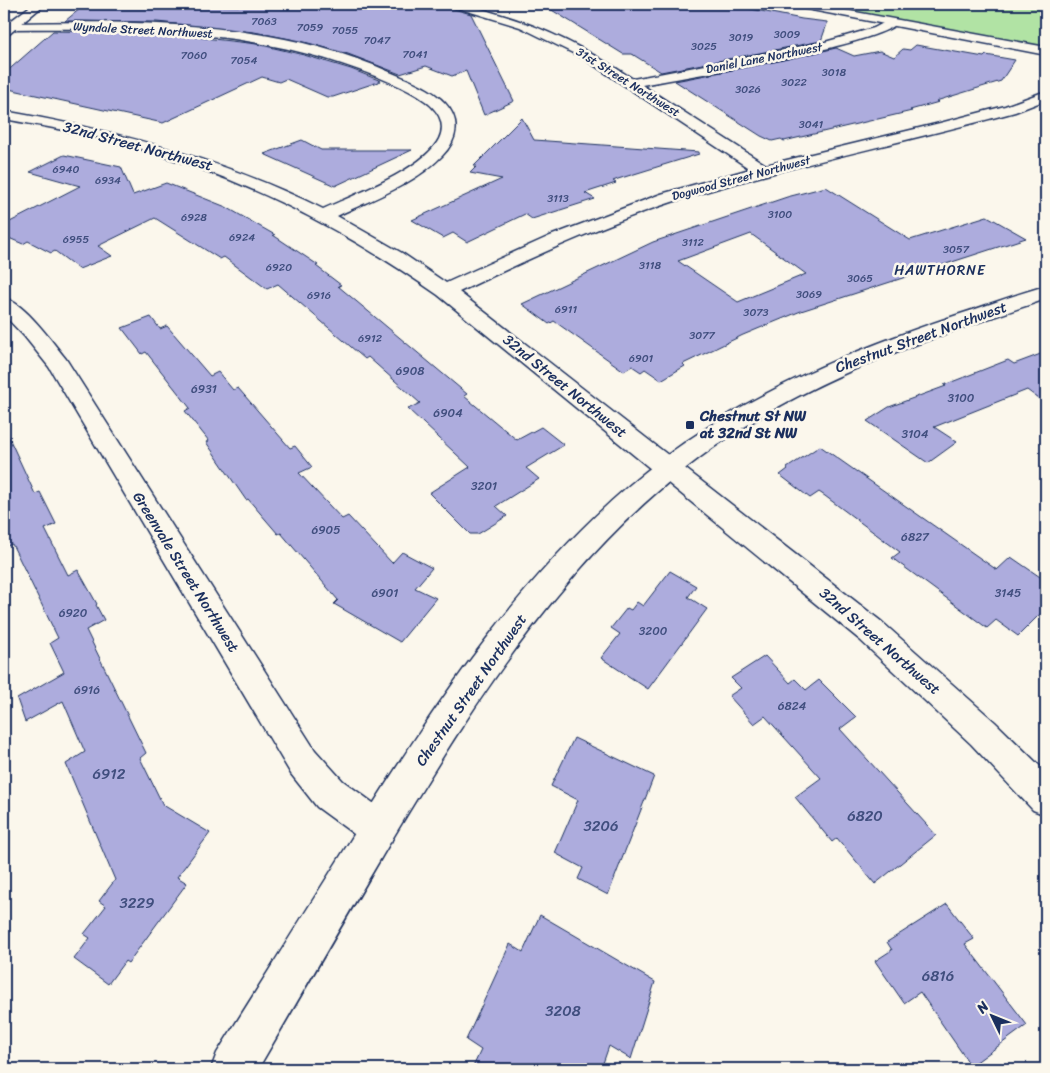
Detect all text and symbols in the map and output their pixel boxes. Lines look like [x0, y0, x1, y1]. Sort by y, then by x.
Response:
house number: 7063 [251, 12, 277, 31]
street label: Wyndale Street Northwest [73, 15, 213, 45]
house number: 7059 [297, 18, 324, 37]
house number: 7055 [332, 21, 359, 40]
house number: 3009 [774, 25, 801, 44]
house number: 3019 [729, 28, 753, 47]
house number: 7047 [364, 31, 391, 50]
street label: Daniel Lane Northwest [704, 36, 825, 80]
house number: 3025 [691, 37, 717, 56]
street label: 31st Street Northwest [571, 41, 685, 123]
house number: 7041 [403, 45, 428, 64]
house number: 7060 [181, 46, 207, 65]
house number: 7054 [231, 51, 258, 70]
house number: 3018 [822, 63, 847, 82]
house number: 3022 [781, 73, 807, 92]
house number: 3026 [735, 80, 761, 99]
street label: 32nd Street Northwest [60, 113, 216, 179]
house number: 3041 [799, 115, 824, 134]
street label: Dogwood Street Northwest [669, 149, 814, 207]
house number: 6940 [53, 160, 79, 179]
house number: 6934 [95, 171, 121, 190]
house number: 3113 [547, 189, 569, 208]
house number: 3100 [768, 205, 792, 224]
house number: 6928 [181, 208, 207, 227]
house number: 6924 [229, 228, 255, 247]
house number: 6955 [63, 230, 89, 249]
house number: 3112 [682, 233, 705, 252]
house number: 3057 [943, 240, 970, 259]
house number: 3118 [639, 256, 661, 275]
house number: 6920 [266, 258, 292, 277]
district label: HAWTHORNE [894, 258, 986, 283]
house number: 3065 [847, 269, 873, 288]
house number: 3069 [796, 285, 822, 304]
house number: 6916 [307, 286, 331, 305]
street label: Chestnut Street Northwest [831, 294, 1011, 380]
house number: 6911 [555, 300, 577, 319]
house number: 3073 [743, 303, 769, 322]
house number: 3077 [689, 326, 715, 345]
street label: 32nd Street Northwest [497, 327, 633, 445]
house number: 6912 [358, 329, 383, 348]
house number: 6901 [629, 349, 654, 368]
house number: 6908 [395, 360, 425, 382]
house number: 6931 [191, 378, 217, 400]
house number: 3100 [948, 387, 975, 409]
house number: 6904 [433, 402, 463, 424]
place label: Chestnut St NW at 32nd St NW [699, 403, 807, 446]
marker: Chestnut St NW at 32nd St NW [684, 419, 696, 431]
house number: 3104 [902, 423, 929, 445]
house number: 3201 [471, 475, 497, 497]
street label: Greenvale Street Northwest [126, 486, 246, 658]
house number: 6905 [311, 519, 341, 541]
house number: 6827 [901, 526, 930, 548]
street label: 32nd Street Northwest [813, 581, 947, 702]
house number: 6901 [372, 582, 398, 604]
house number: 3145 [995, 582, 1021, 604]
house number: 6920 [59, 602, 88, 624]
street label: Chestnut Street Northwest [408, 608, 534, 772]
house number: 3200 [639, 620, 668, 642]
house number: 6916 [74, 679, 100, 701]
house number: 6824 [778, 695, 807, 717]
house number: 6912 [93, 761, 126, 787]
house number: 6820 [847, 803, 883, 829]
house number: 3206 [584, 813, 618, 839]
house number: 3229 [120, 890, 154, 916]
house number: 6816 [922, 963, 954, 989]
north arrow [968, 990, 1018, 1040]
text: N [970, 995, 996, 1020]
house number: 3208 [545, 998, 581, 1024]

